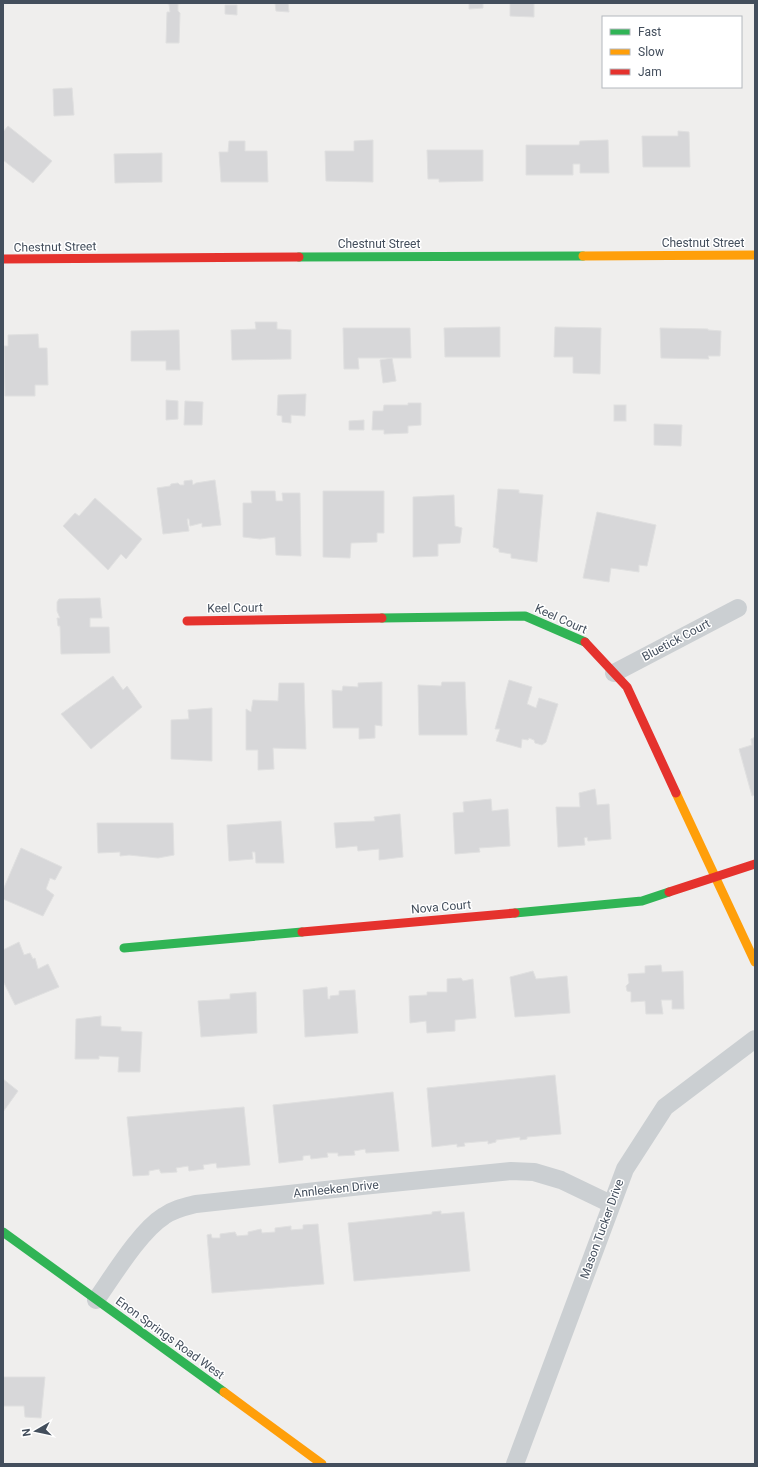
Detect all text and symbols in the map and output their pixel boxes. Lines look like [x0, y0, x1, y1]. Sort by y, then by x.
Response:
legend [602, 16, 742, 88]
text: Fast [638, 25, 661, 39]
text: Slow [638, 45, 664, 59]
text: Jam [638, 65, 662, 79]
street label: Chestnut Street [662, 236, 744, 250]
street label: Chestnut Street [338, 237, 420, 251]
street label: Chestnut Street [14, 239, 97, 255]
street label: Keel Court [207, 601, 263, 615]
street label: Keel Court [533, 601, 589, 637]
street label: Bluetick Court [640, 616, 713, 664]
street label: Nova Court [410, 897, 472, 917]
street label: Mason Tucker Drive [577, 1177, 627, 1281]
street label: Annleeken Drive [293, 1178, 379, 1200]
street label: Enon Springs Road West [113, 1294, 227, 1382]
north arrow [16, 1411, 56, 1451]
text: N [20, 1427, 34, 1437]

